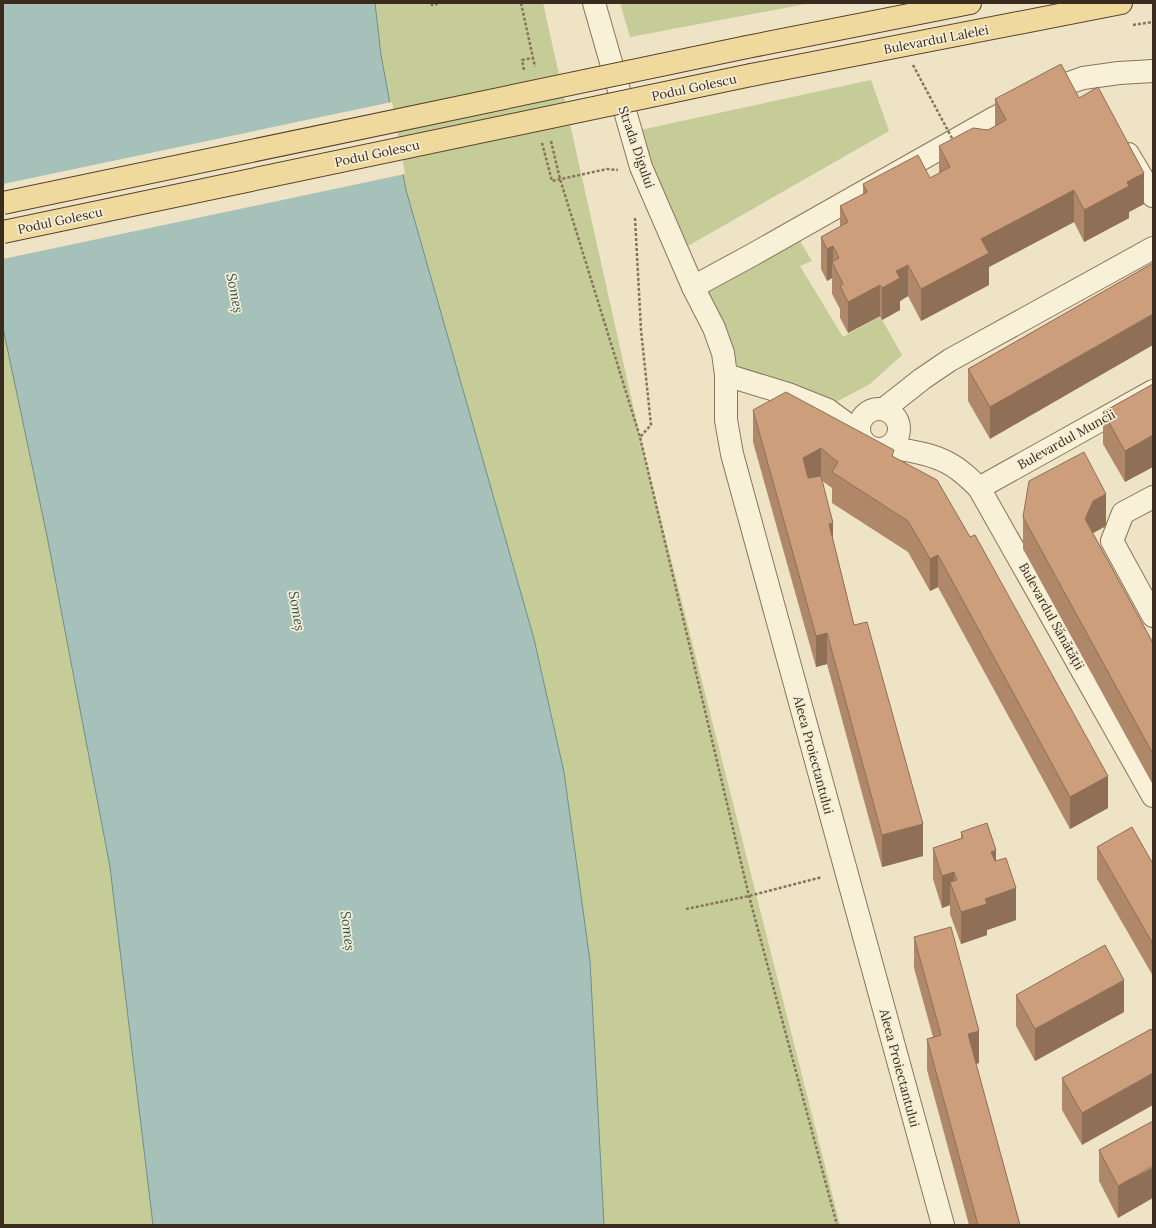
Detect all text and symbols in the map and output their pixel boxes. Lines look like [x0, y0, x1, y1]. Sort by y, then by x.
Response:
street label: Bulevardul Lalelei [882, 21, 990, 58]
street label: Podul Golescu [650, 70, 738, 105]
street label: Strada Digului [615, 104, 659, 191]
street label: Podul Golescu [333, 136, 421, 171]
street label: Podul Golescu [16, 203, 104, 238]
water label: Someș [222, 272, 248, 314]
street label: Bulevardul Muncii [1014, 405, 1118, 473]
street label: Bulevardul Sănătății [1015, 560, 1088, 673]
water label: Someș [285, 590, 309, 632]
street label: Aleea Proiectantului [789, 693, 838, 816]
water label: Someș [337, 910, 359, 952]
street label: Aleea Proiectantului [875, 1006, 924, 1129]

